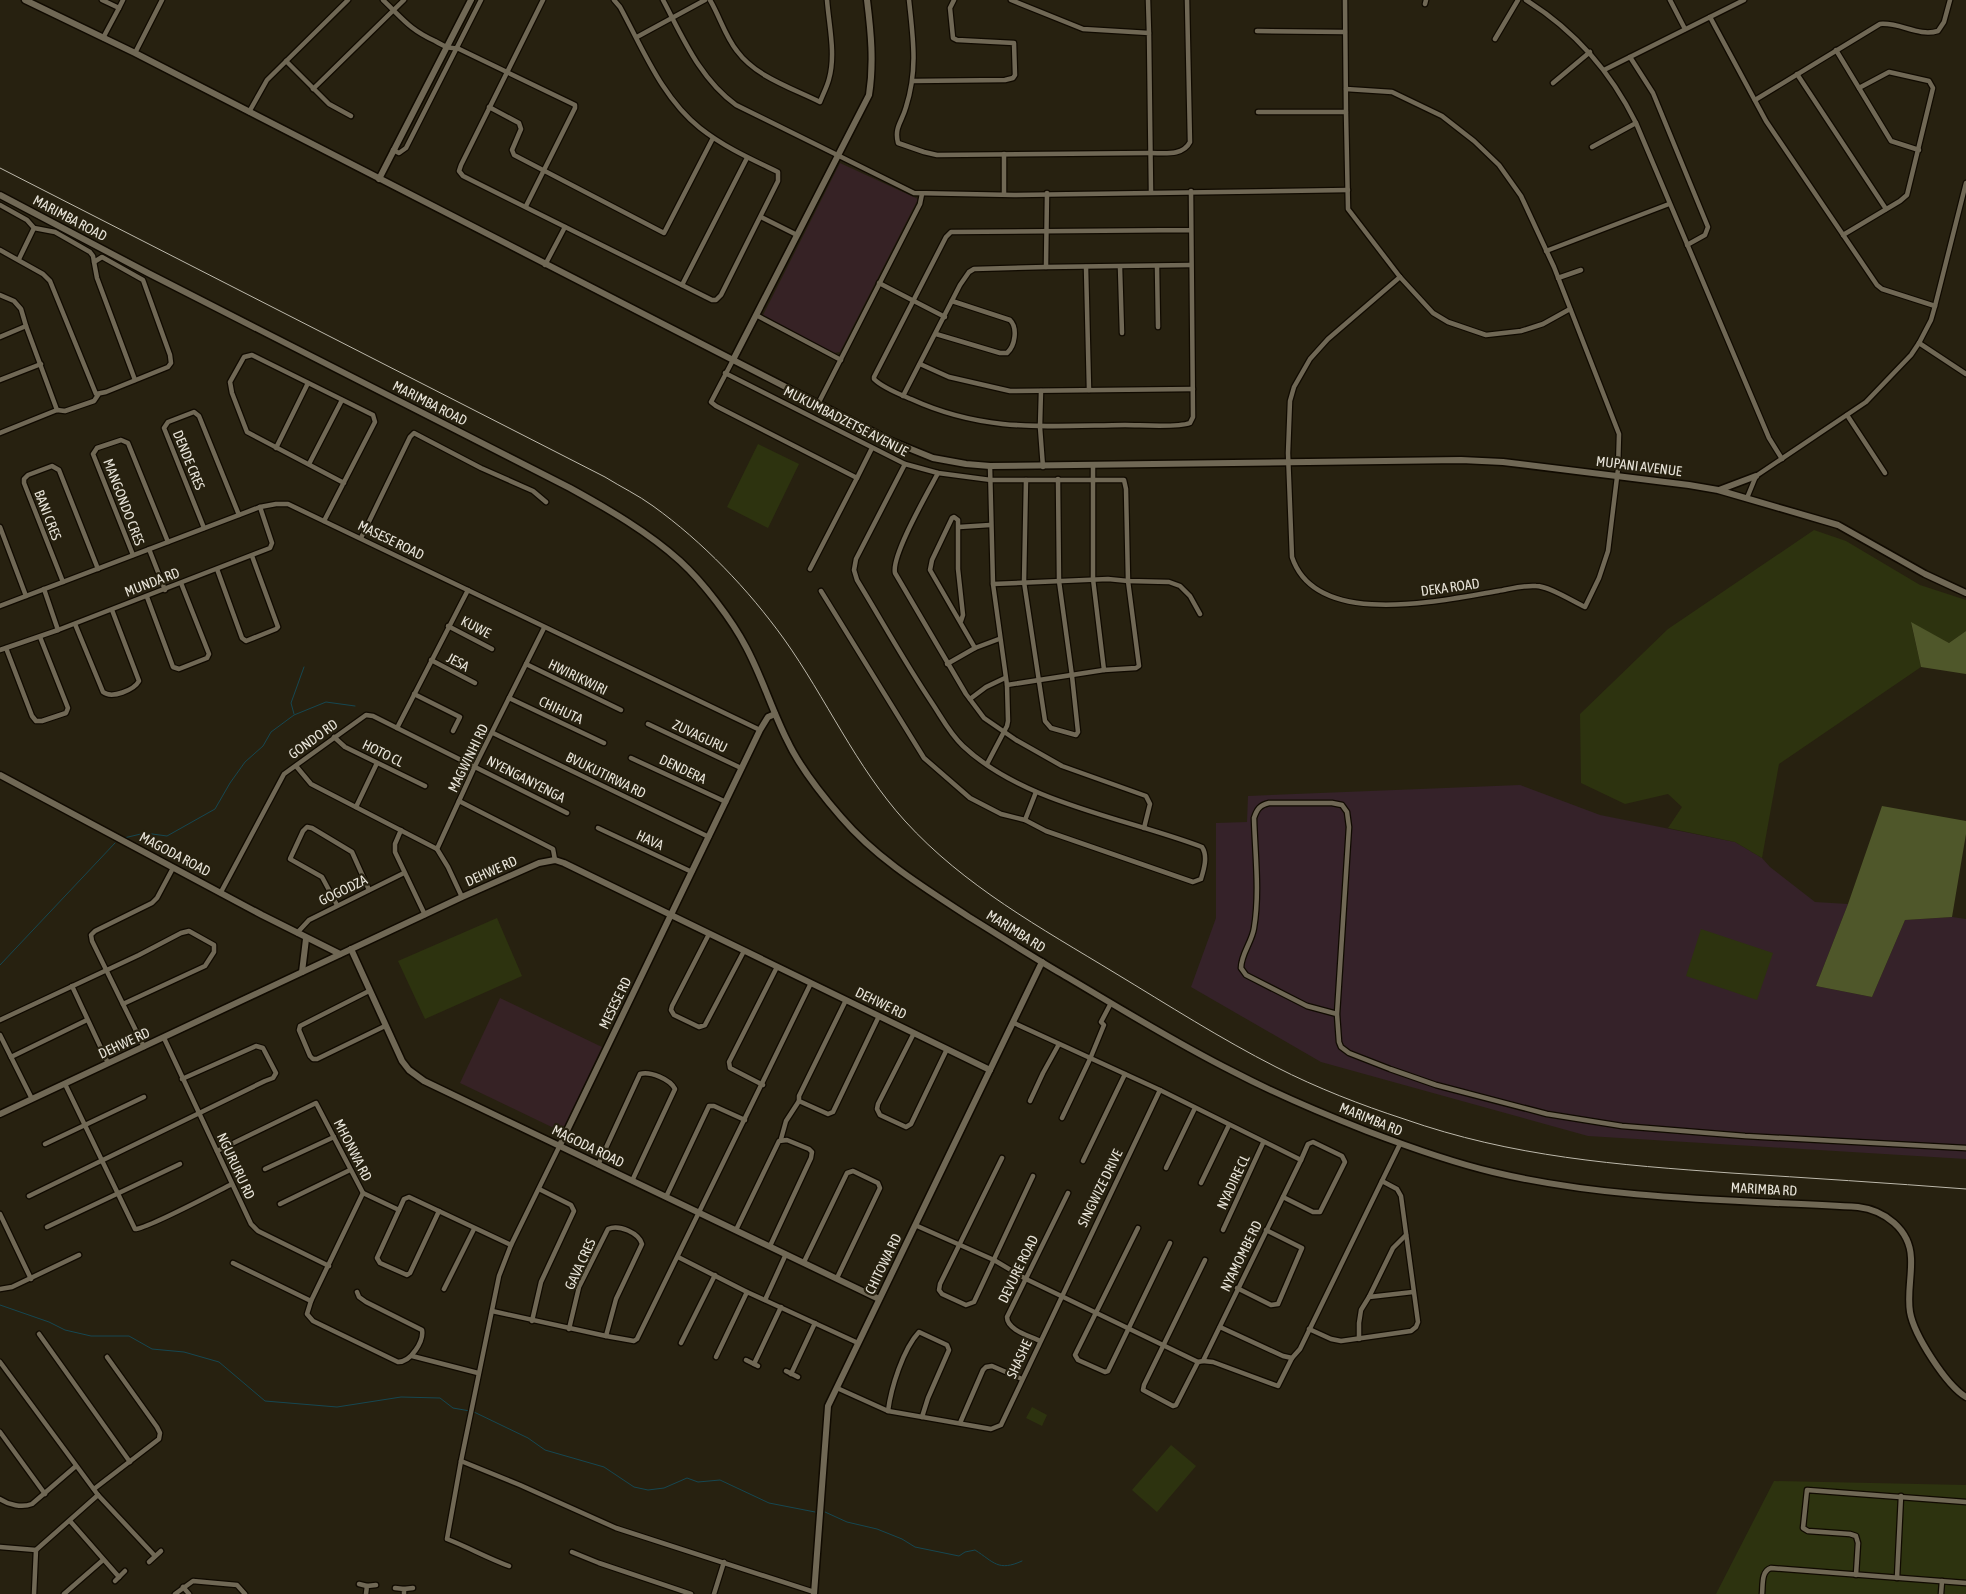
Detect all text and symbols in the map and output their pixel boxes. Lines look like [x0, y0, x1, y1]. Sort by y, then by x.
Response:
street label: MARIMBA ROAD [30, 192, 110, 244]
street label: MARIMBA ROAD [390, 377, 470, 429]
street label: MUKUMBADZETSE AVENUE [781, 383, 911, 459]
street label: DENDE CRES [170, 428, 208, 492]
street label: MUPANI AVENUE [1595, 453, 1683, 479]
street label: MANGONDO CRES [100, 456, 148, 548]
street label: BANI CRES [31, 488, 65, 542]
street label: MASESE ROAD [355, 517, 427, 563]
street label: MUNDA RD [122, 564, 182, 600]
street label: DEKA ROAD [1420, 575, 1481, 599]
street label: KUWE [458, 613, 494, 641]
street label: JESA [444, 649, 472, 675]
street label: HWIRIKWIRI [546, 656, 610, 698]
street label: CHIHUTA [536, 693, 586, 727]
street label: GONDO RD [285, 716, 341, 762]
street label: ZUVAGURU [670, 716, 730, 756]
street label: MAGWINHI RD [445, 721, 492, 795]
street label: HOTO CL [360, 736, 407, 770]
street label: BVUKUTIRWA RD [563, 749, 649, 801]
street label: DENDERA [657, 751, 709, 787]
street label: NYENGANYENGA [484, 752, 568, 806]
street label: HAVA [634, 827, 666, 853]
street label: MAGODA ROAD [137, 829, 213, 879]
street label: DEHWE RD [463, 852, 519, 889]
street label: GOGODZA [316, 871, 370, 909]
street label: MARIMBA RD [984, 907, 1049, 955]
street label: MESESE RD [596, 974, 634, 1032]
street label: DEHWE RD [853, 984, 909, 1022]
street label: DEHWE RD [96, 1024, 152, 1062]
street label: MARIMBA RD [1337, 1099, 1405, 1139]
street label: MHONWA RD [331, 1116, 376, 1184]
street label: MAGODA ROAD [549, 1122, 627, 1170]
street label: NGURURU RD [214, 1130, 258, 1202]
street label: SINGWIZE DRIVE [1074, 1147, 1126, 1229]
street label: NYADIRE CL [1213, 1152, 1253, 1212]
street label: MARIMBA RD [1730, 1179, 1798, 1199]
street label: NYAMOMBE RD [1217, 1218, 1265, 1294]
street label: CHITOWA RD [861, 1231, 905, 1297]
street label: DEVURE ROAD [995, 1232, 1041, 1306]
street label: GAVA CRES [561, 1236, 599, 1292]
street label: SHASHE [1003, 1337, 1035, 1381]

